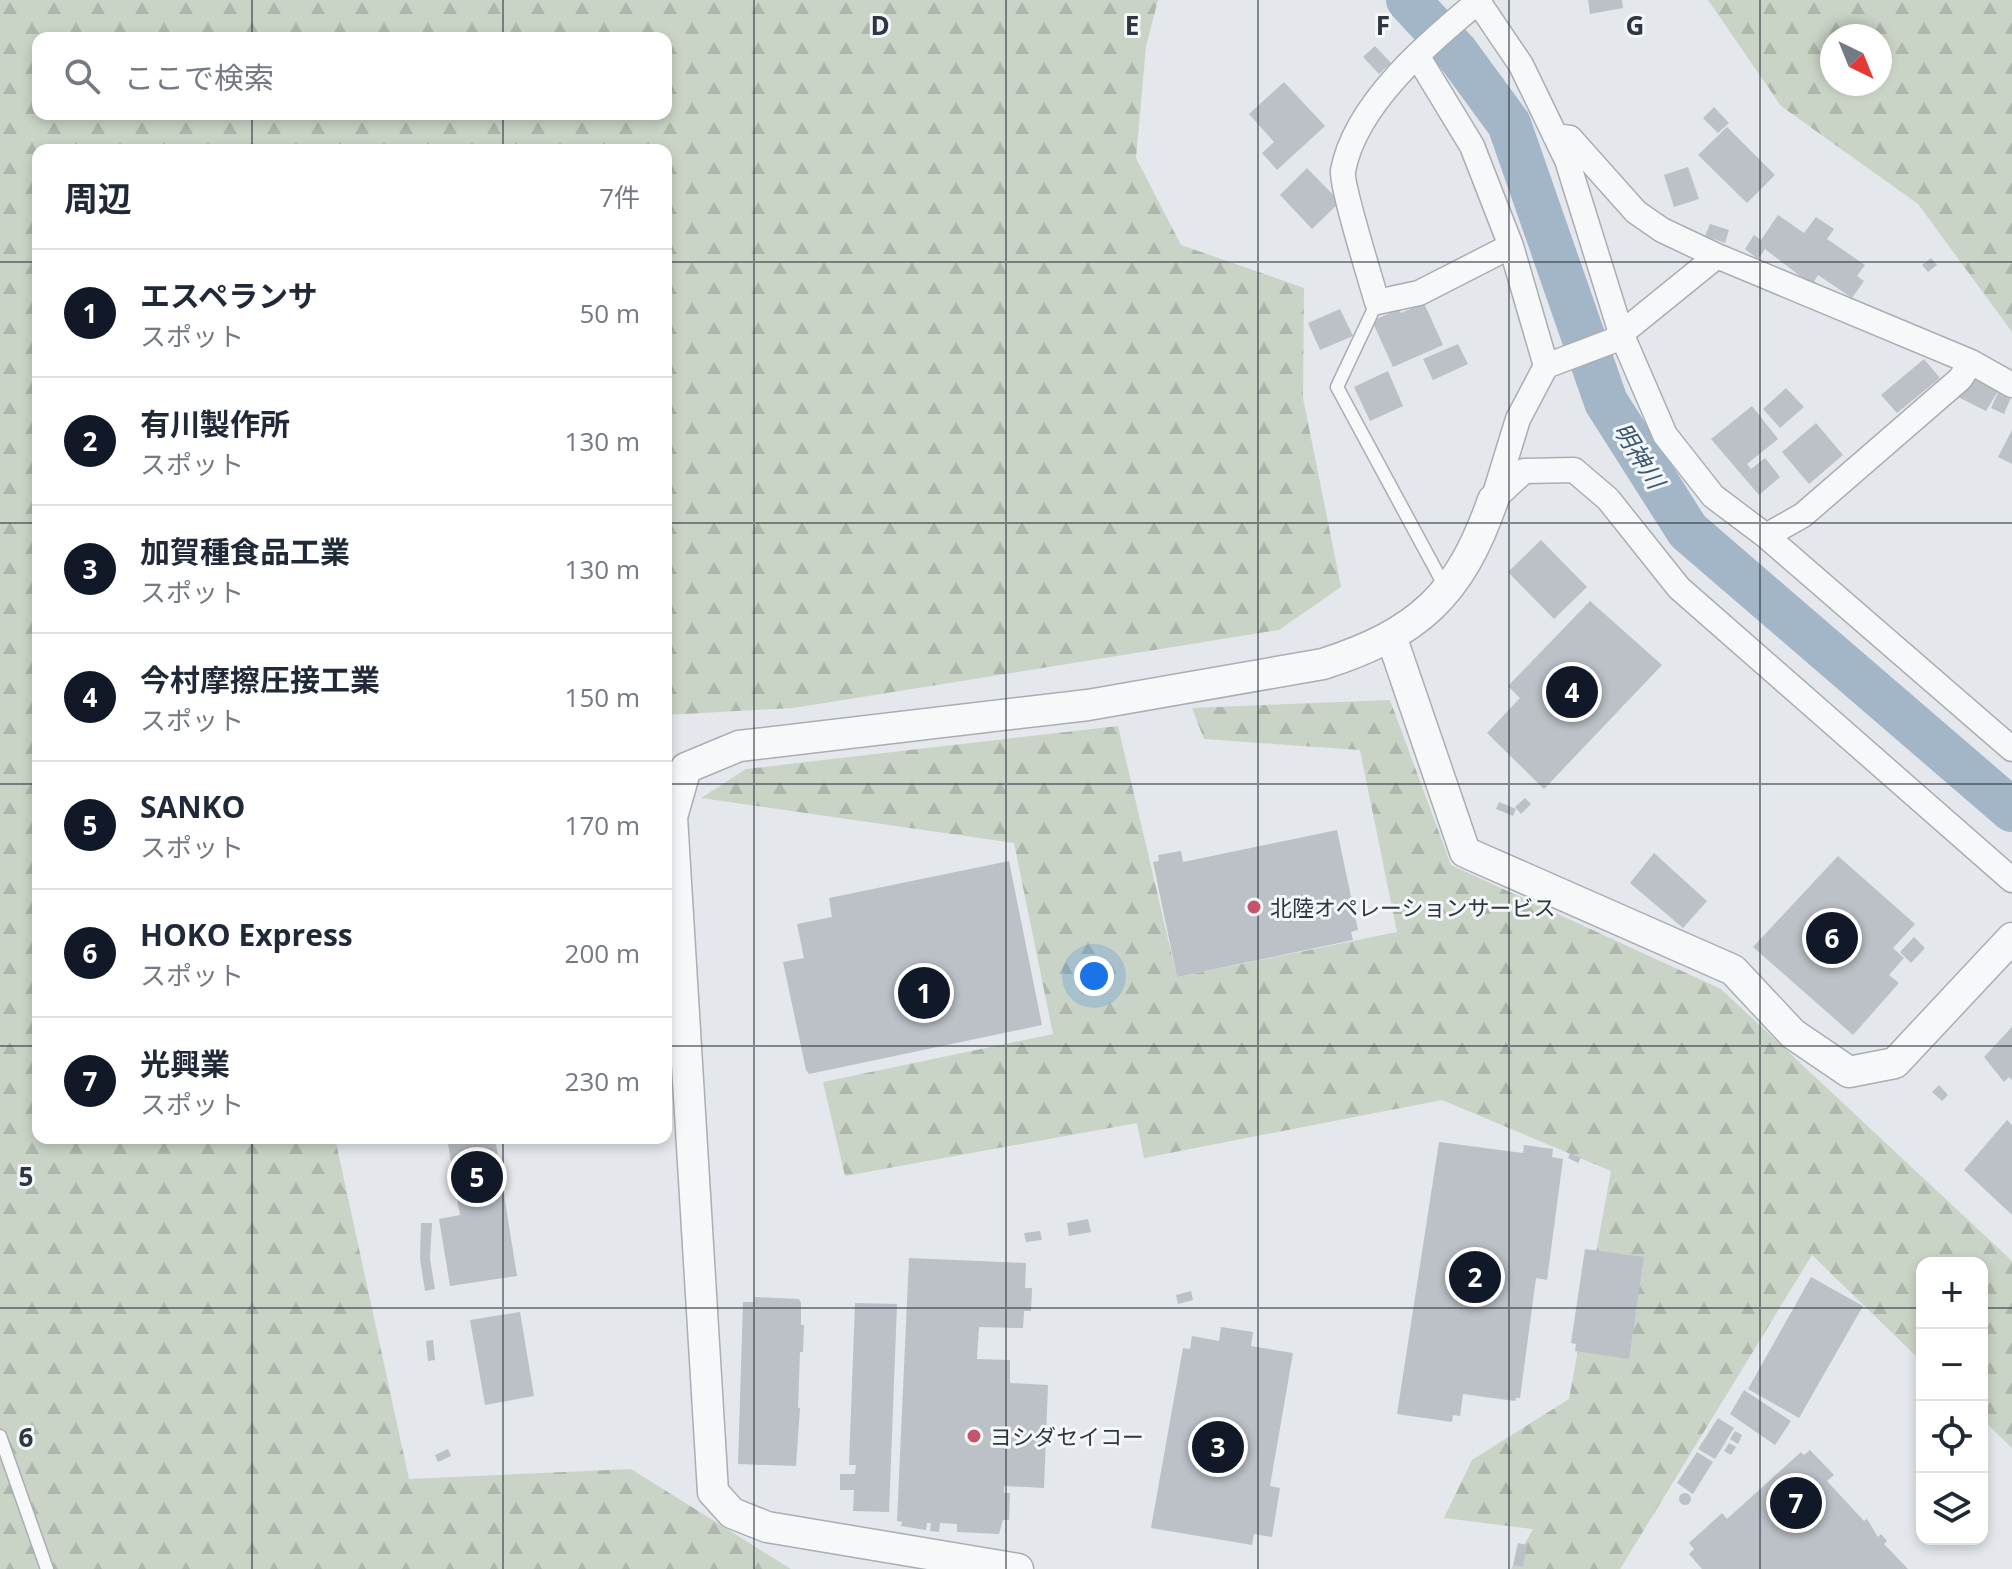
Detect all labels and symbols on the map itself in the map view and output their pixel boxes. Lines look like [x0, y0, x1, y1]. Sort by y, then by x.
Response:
text: D [870, 7, 890, 43]
text: E [1125, 7, 1139, 43]
text: F [1376, 7, 1390, 43]
text: G [1626, 7, 1644, 43]
north arrow [1820, 24, 1892, 96]
water label: 明神川 [1607, 416, 1675, 497]
pin: 4 [1546, 662, 1598, 722]
place label: 北陸オペレーションサービス [1270, 892, 1556, 922]
marker: 北陸オペレーションサービス [1245, 898, 1263, 916]
pin: 6 [1806, 908, 1858, 968]
your location [1074, 956, 1114, 996]
pin: 1 [898, 963, 950, 1023]
pin: 5 [451, 1147, 503, 1207]
text: 5 [19, 1158, 33, 1194]
pin: 2 [1449, 1247, 1501, 1307]
pin: 3 [1192, 1417, 1244, 1477]
text: 6 [19, 1419, 34, 1455]
place label: ヨシダセイコー [990, 1421, 1144, 1451]
marker: ヨシダセイコー [965, 1427, 983, 1445]
pin: 7 [1770, 1473, 1822, 1533]

